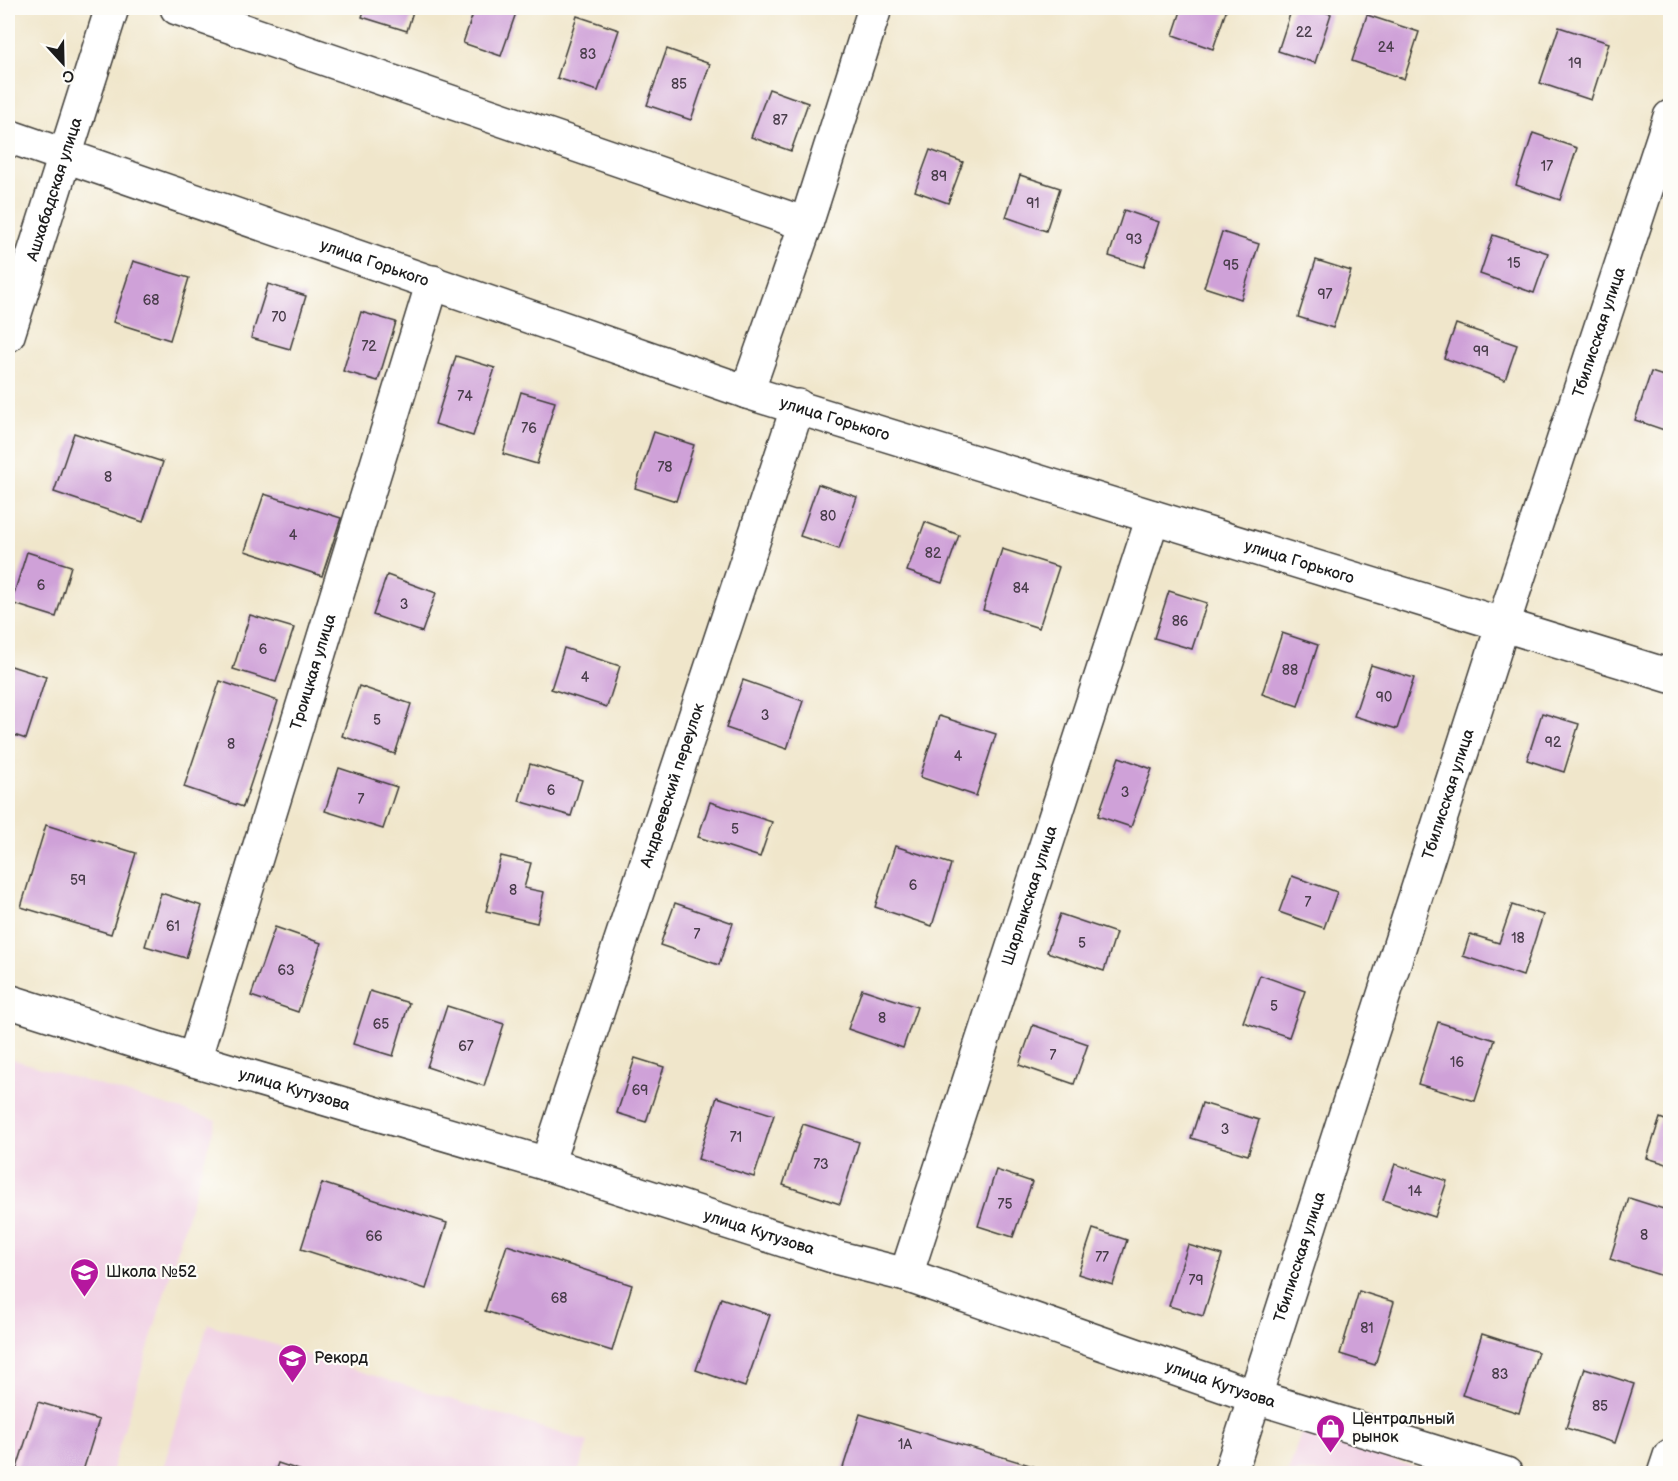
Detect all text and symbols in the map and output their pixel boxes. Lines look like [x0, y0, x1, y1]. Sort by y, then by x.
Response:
house number: 22 [1296, 24, 1313, 41]
north arrow [33, 33, 93, 93]
house number: 24 [1378, 39, 1395, 56]
house number: 83 [580, 46, 596, 63]
house number: 19 [1568, 55, 1582, 72]
text: С [59, 65, 77, 86]
house number: 85 [671, 76, 687, 93]
house number: 87 [772, 112, 788, 129]
street label: Ашхабадская улица [22, 114, 86, 264]
house number: 17 [1541, 158, 1553, 175]
house number: 89 [931, 168, 947, 185]
house number: 91 [1026, 195, 1040, 212]
house number: 93 [1126, 231, 1142, 248]
street label: улица Горького [318, 235, 431, 291]
house number: 15 [1507, 255, 1521, 272]
house number: 95 [1223, 257, 1239, 274]
street label: Тбилисская улица [1569, 264, 1630, 400]
house number: 97 [1318, 286, 1333, 303]
house number: 68 [143, 292, 159, 309]
house number: 70 [271, 309, 287, 326]
house number: 72 [361, 338, 377, 355]
house number: 99 [1473, 343, 1489, 360]
house number: 74 [457, 388, 473, 405]
street label: улица Горького [778, 393, 892, 445]
house number: 76 [521, 420, 537, 437]
house number: 78 [657, 459, 673, 476]
house number: 8 [104, 469, 112, 486]
house number: 80 [820, 508, 836, 525]
house number: 4 [289, 527, 298, 544]
street label: улица Горького [1242, 536, 1356, 588]
house number: 82 [925, 545, 942, 562]
house number: 6 [37, 577, 46, 594]
house number: 84 [1013, 580, 1030, 597]
house number: 3 [400, 596, 408, 613]
street label: Троицкая улица [286, 611, 340, 732]
house number: 86 [1172, 613, 1189, 630]
house number: 6 [259, 641, 268, 658]
house number: 88 [1282, 662, 1298, 679]
house number: 4 [581, 669, 590, 686]
house number: 90 [1376, 689, 1392, 706]
street label: Андреевский переулок [636, 700, 709, 871]
house number: 3 [761, 707, 769, 724]
house number: 5 [373, 712, 381, 729]
street label: Тбилисская улица [1418, 726, 1478, 862]
house number: 92 [1545, 734, 1562, 751]
house number: 8 [227, 736, 235, 753]
house number: 4 [954, 748, 963, 765]
house number: 6 [547, 782, 556, 799]
house number: 3 [1121, 784, 1129, 801]
house number: 7 [358, 791, 365, 808]
house number: 5 [731, 821, 739, 838]
street label: Шарлыкская улица [998, 823, 1061, 968]
house number: 59 [70, 872, 86, 889]
house number: 6 [909, 877, 918, 894]
house number: 8 [509, 882, 517, 899]
house number: 7 [1305, 894, 1312, 911]
house number: 61 [166, 918, 180, 935]
house number: 7 [694, 926, 701, 943]
house number: 18 [1511, 930, 1525, 947]
house number: 5 [1078, 935, 1086, 952]
house number: 63 [277, 962, 295, 979]
house number: 5 [1270, 998, 1278, 1015]
house number: 8 [878, 1010, 886, 1027]
house number: 65 [373, 1016, 389, 1033]
house number: 67 [458, 1038, 474, 1055]
house number: 7 [1050, 1047, 1057, 1064]
house number: 16 [1450, 1054, 1464, 1071]
street label: улица Кутузова [237, 1064, 353, 1115]
house number: 69 [632, 1082, 648, 1099]
house number: 3 [1221, 1121, 1229, 1138]
house number: 71 [730, 1129, 742, 1146]
house number: 73 [813, 1156, 829, 1173]
house number: 14 [1408, 1183, 1422, 1200]
street label: Тбилисская улица [1270, 1189, 1330, 1325]
house number: 75 [998, 1196, 1012, 1213]
street label: улица Кутузова [701, 1206, 817, 1259]
house number: 8 [1640, 1227, 1648, 1244]
house number: 66 [365, 1228, 383, 1245]
house number: 77 [1095, 1249, 1109, 1266]
school or university icon: Школа №52 [69, 1256, 101, 1298]
place label: Школа №52 [106, 1263, 197, 1282]
house number: 79 [1189, 1272, 1203, 1289]
house number: 68 [551, 1290, 567, 1307]
house number: 81 [1360, 1320, 1374, 1337]
school or university icon: Рекорд [277, 1342, 309, 1384]
place label: Рекорд [314, 1349, 368, 1368]
street label: улица Кутузова [1163, 1357, 1278, 1412]
house number: 83 [1492, 1366, 1508, 1383]
house number: 85 [1592, 1398, 1608, 1415]
place label: Центральный рынок [1352, 1410, 1455, 1447]
shop icon: Центральный рынок [1315, 1412, 1347, 1454]
house number: 1А [898, 1436, 912, 1453]

